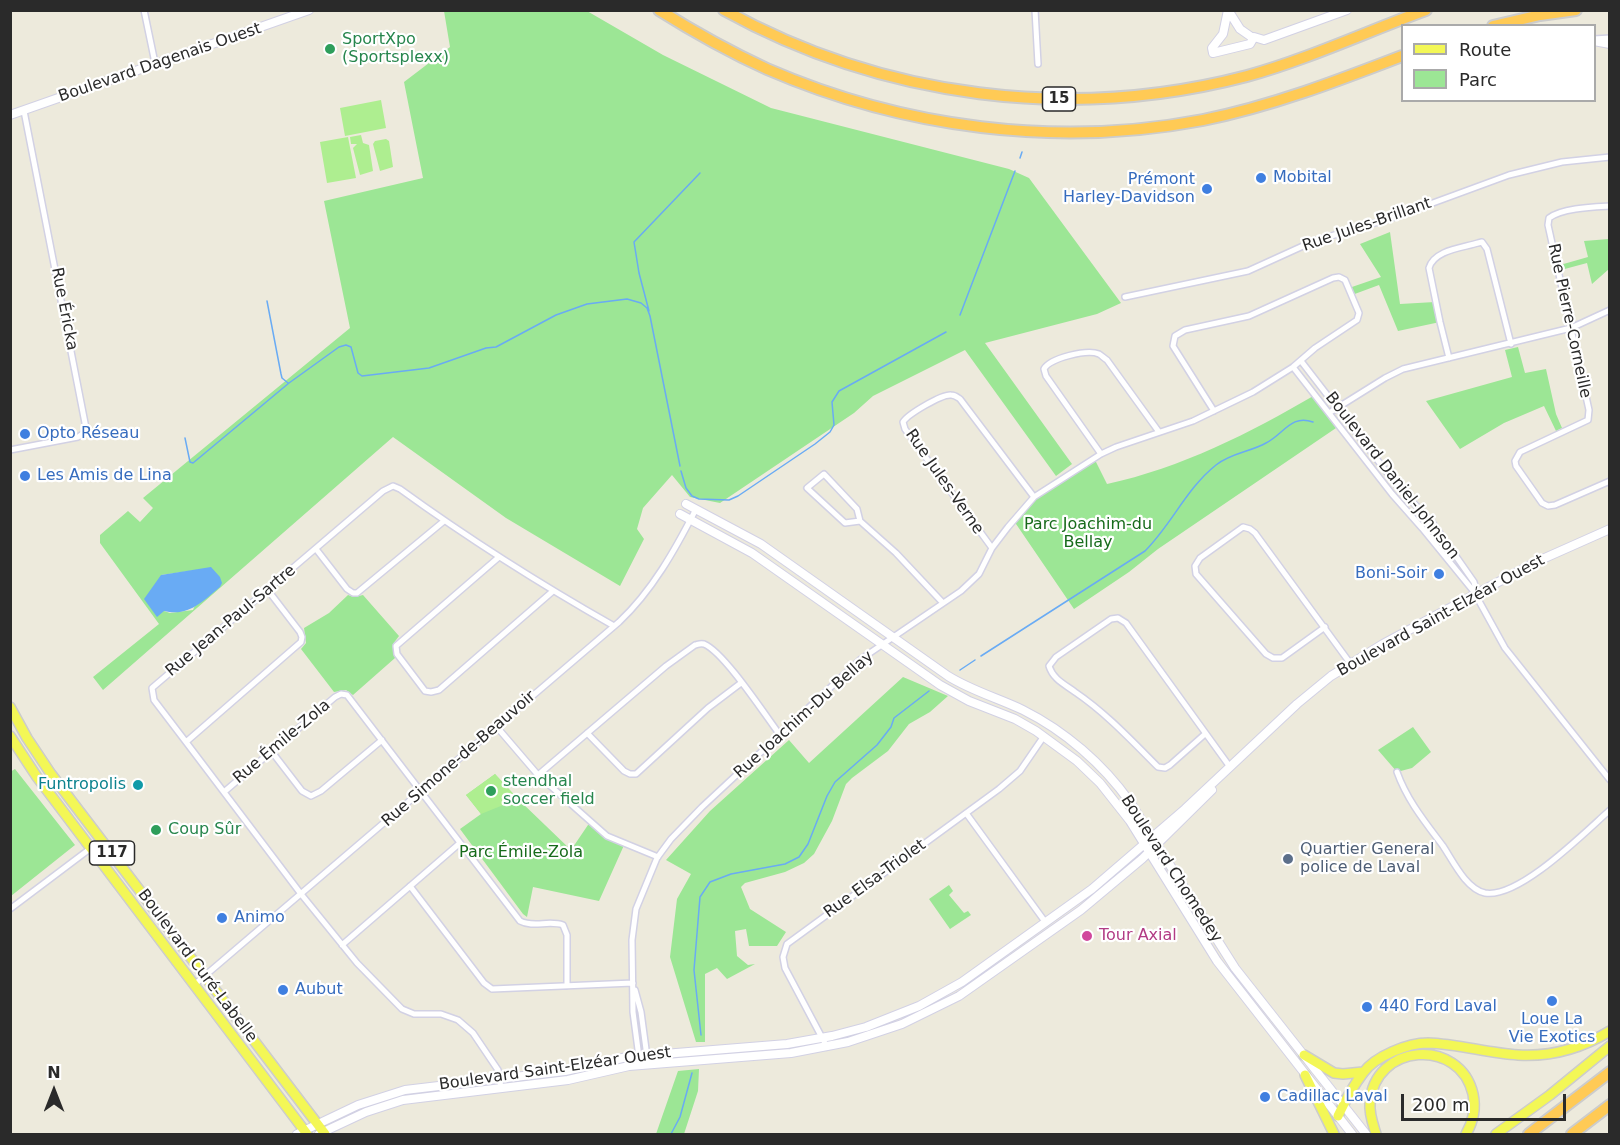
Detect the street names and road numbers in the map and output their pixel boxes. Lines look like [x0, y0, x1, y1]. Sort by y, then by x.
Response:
street label: Boulevard Dagenais Ouest [56, 19, 264, 107]
road number: 15 [1042, 87, 1076, 111]
street label: Rue Jules-Brillant [1300, 194, 1434, 256]
street label: Rue Pierre-Corneille [1543, 242, 1595, 400]
street label: Rue Éricka [47, 266, 81, 352]
street label: Boulevard Daniel-Johnson [1321, 389, 1463, 563]
street label: Rue Jules-Verne [901, 426, 987, 538]
street label: Boulevard Saint-Elzéar Ouest [1334, 551, 1548, 681]
street label: Rue Jean-Paul-Sartre [162, 561, 300, 681]
street label: Rue Joachim-Du Bellay [730, 647, 878, 783]
street label: Rue Simone-de-Beauvoir [378, 687, 540, 831]
street label: Rue Émile-Zola [230, 696, 334, 788]
street label: Boulevard Chomedey [1116, 792, 1226, 946]
street label: Rue Elsa-Triolet [820, 836, 930, 922]
road number: 117 [90, 841, 134, 865]
street label: Boulevard Curé-Labelle [133, 886, 261, 1046]
street label: Boulevard Saint-Elzéar Ouest [438, 1043, 672, 1095]

